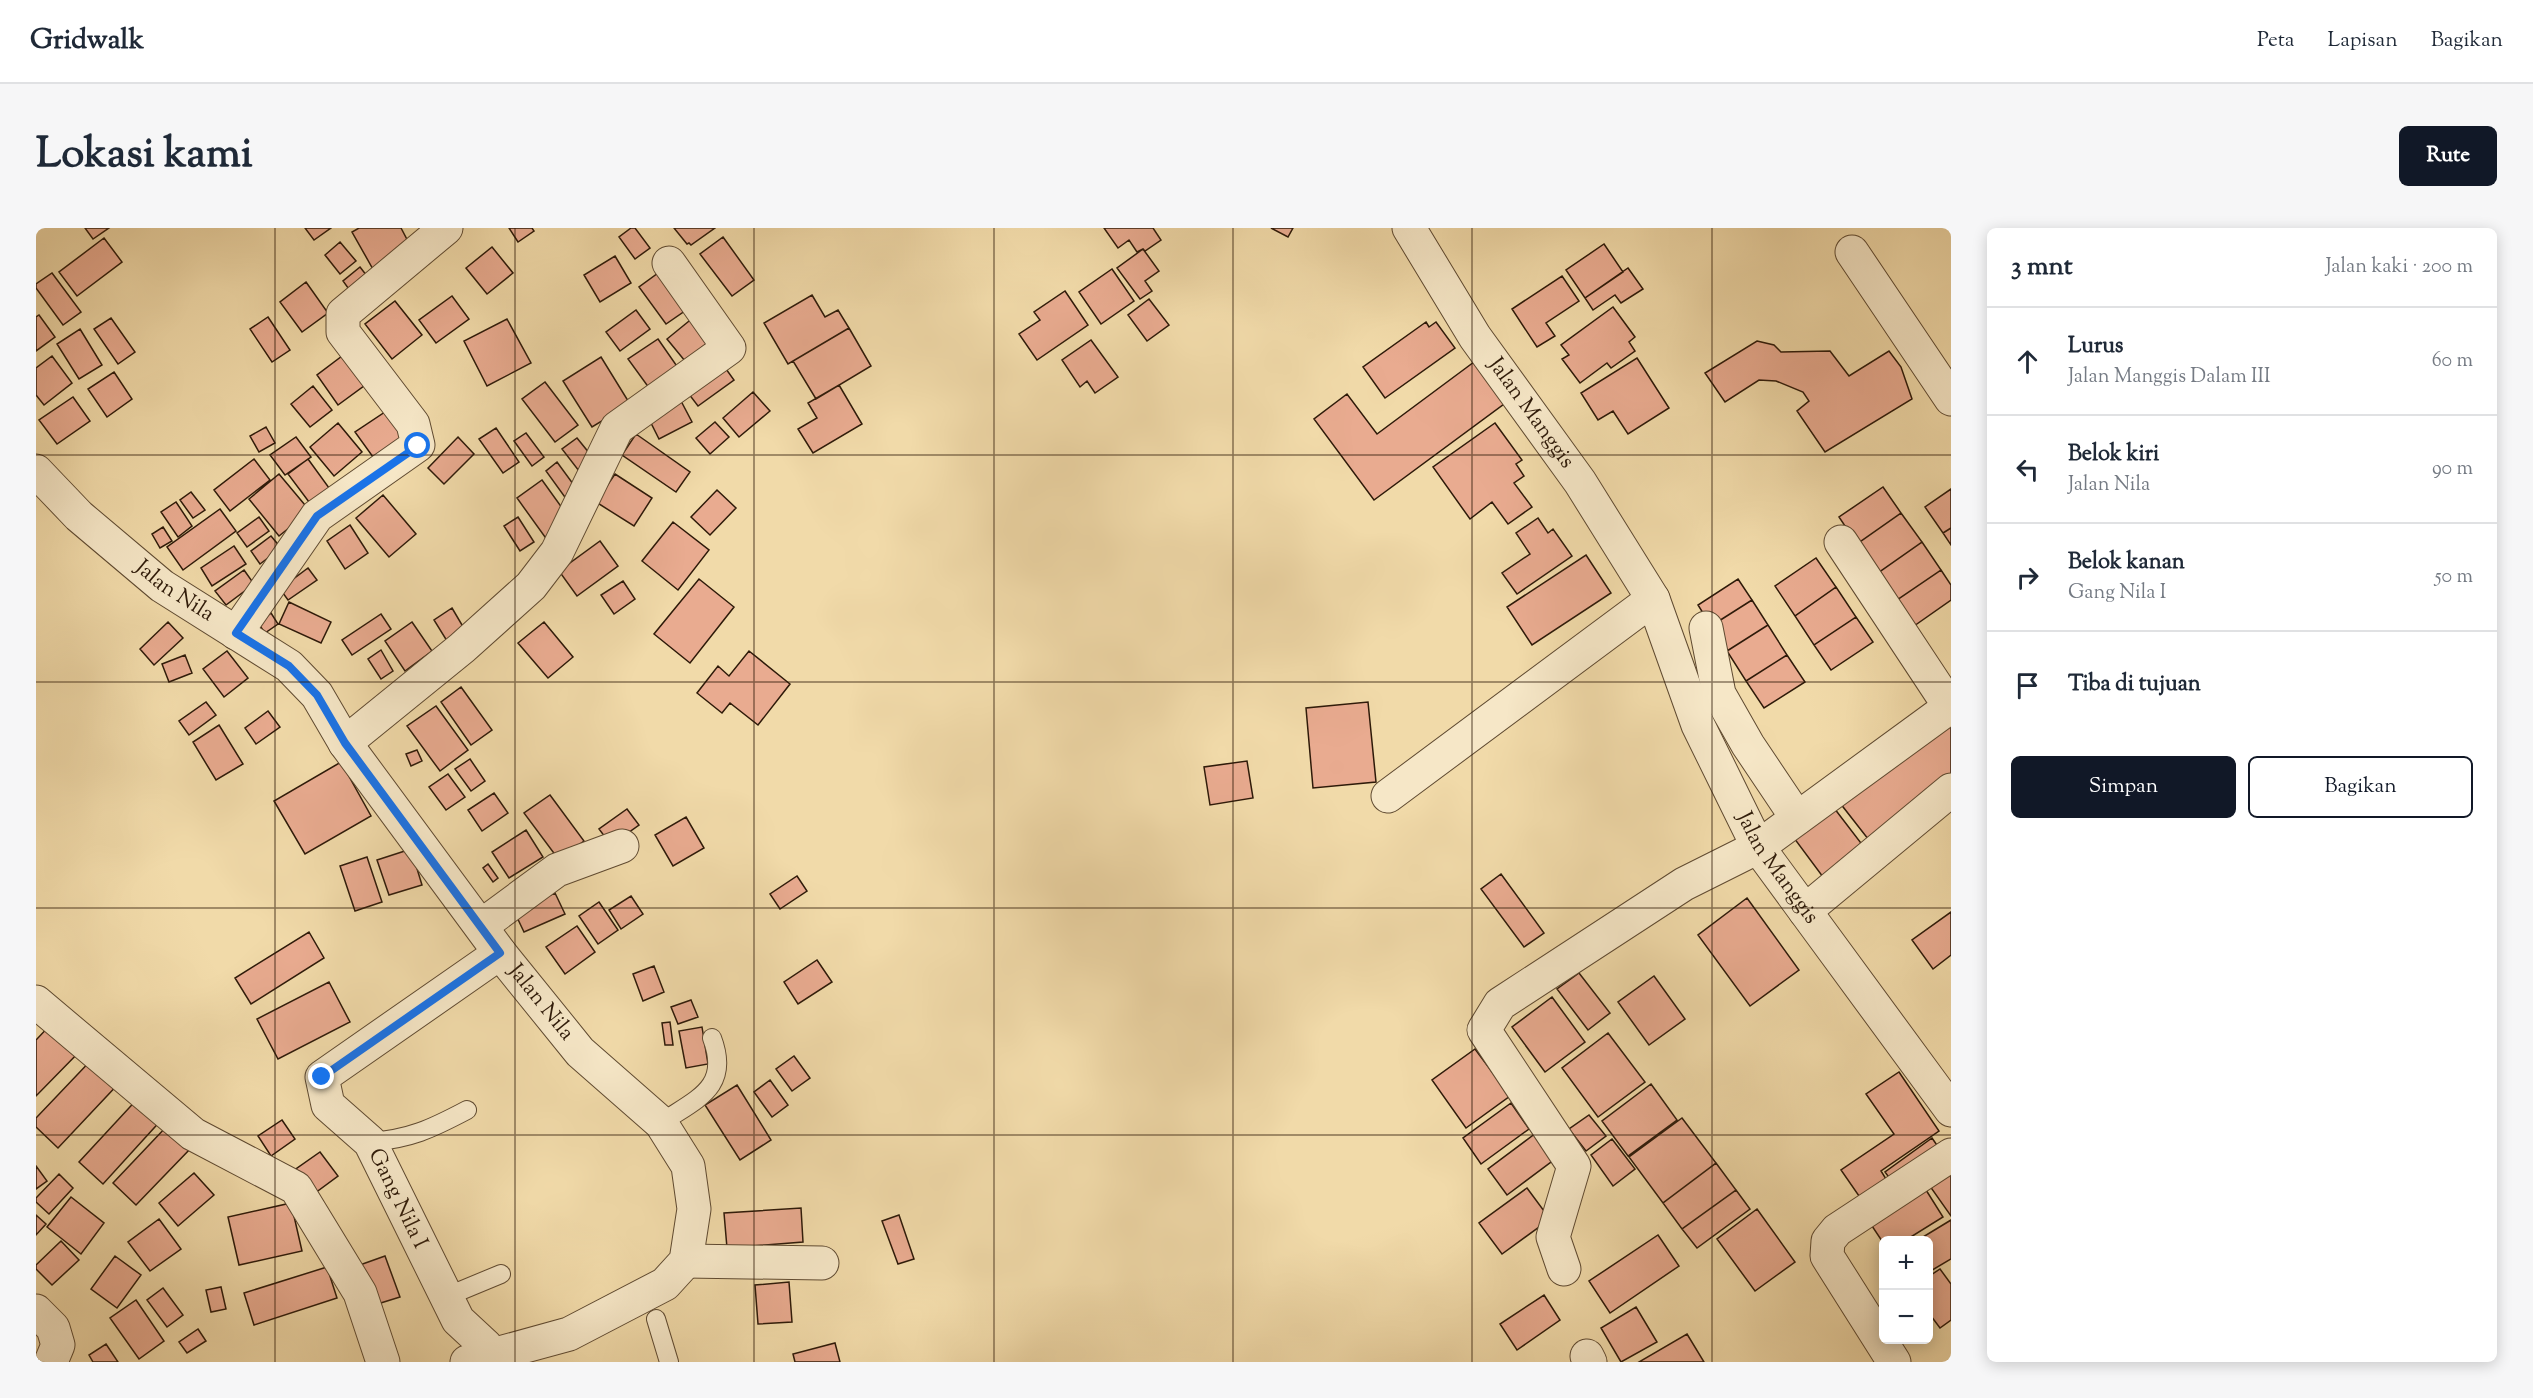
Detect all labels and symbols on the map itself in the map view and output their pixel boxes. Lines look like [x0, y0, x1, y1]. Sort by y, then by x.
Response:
street label: Jalan Manggis [1479, 351, 1582, 476]
route start [404, 432, 430, 458]
street label: Jalan Nila [126, 552, 220, 631]
street label: Jalan Manggis [1727, 806, 1826, 931]
street label: Jalan Nila [499, 957, 581, 1048]
route end [308, 1063, 334, 1089]
street label: Gang Nila I [359, 1143, 435, 1255]

